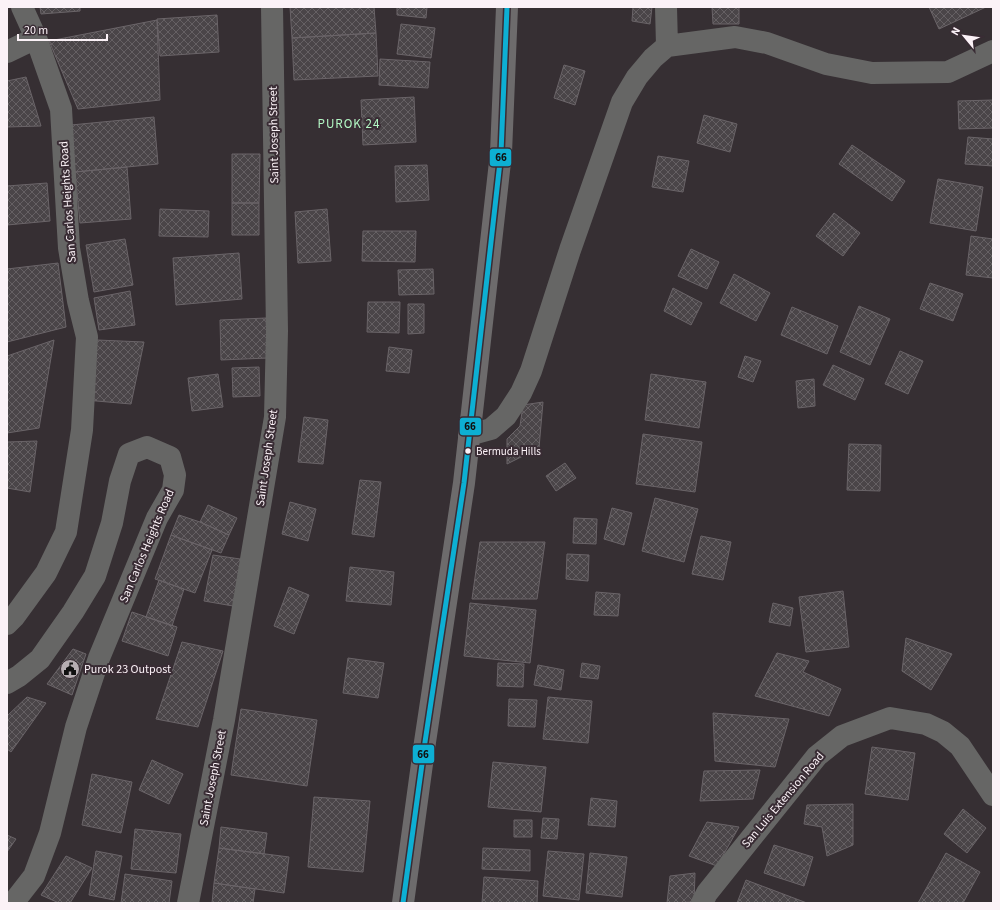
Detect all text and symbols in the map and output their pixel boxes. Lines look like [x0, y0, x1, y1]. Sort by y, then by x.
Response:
scale bar [18, 16, 107, 42]
north arrow [944, 16, 984, 56]
text: 20 m [24, 22, 48, 39]
text: N [947, 25, 964, 38]
street label: Saint Joseph Street [265, 86, 283, 184]
district label: PUROK 24 [318, 115, 380, 133]
street label: San Carlos Heights Road [55, 141, 81, 263]
line badge: 66 [489, 148, 512, 167]
text: 66 [495, 150, 507, 165]
street label: Saint Joseph Street [252, 409, 282, 507]
line badge: 66 [459, 417, 482, 436]
text: 66 [464, 419, 476, 434]
place label: Bermuda Hills [476, 444, 541, 459]
marker: Bermuda Hills [463, 446, 473, 456]
street label: San Carlos Heights Road [115, 487, 179, 605]
public building icon: Purok 23 Outpost [59, 658, 81, 680]
place label: Purok 23 Outpost [84, 661, 171, 678]
street label: Saint Joseph Street [195, 729, 231, 827]
line badge: 66 [412, 744, 435, 764]
text: 66 [417, 747, 429, 762]
street label: San Luis Extension Road [738, 748, 828, 852]

